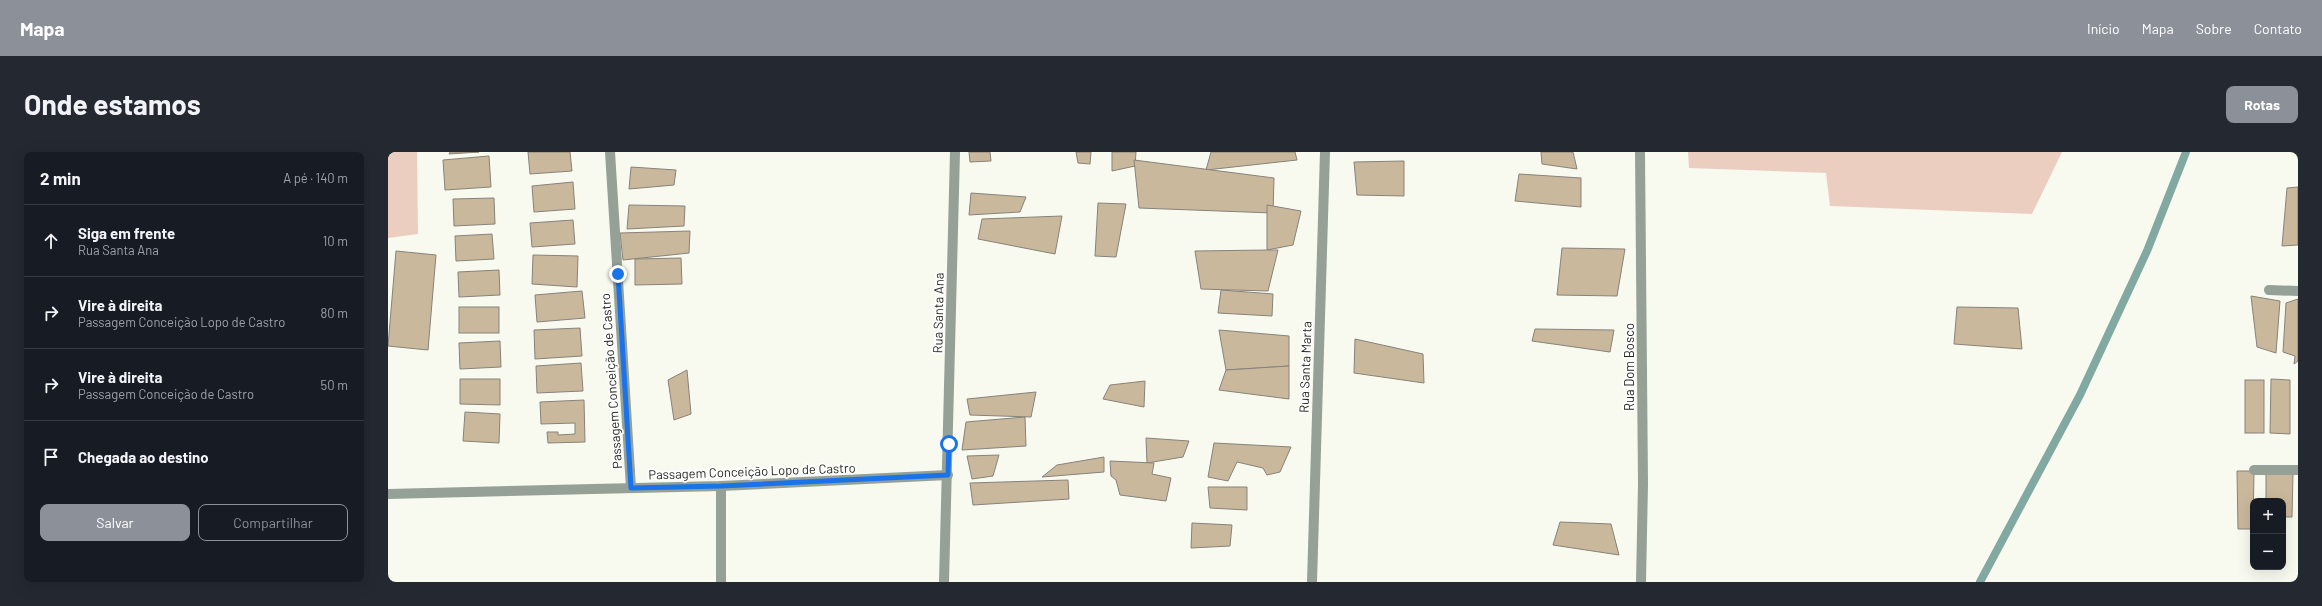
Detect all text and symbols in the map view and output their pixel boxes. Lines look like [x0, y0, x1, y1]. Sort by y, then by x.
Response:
text: Mapa [20, 17, 64, 40]
text: Início [2087, 20, 2120, 37]
text: Mapa [2142, 20, 2174, 37]
text: Sobre [2196, 20, 2232, 37]
text: Contato [2254, 20, 2302, 37]
button: Rotas [2226, 86, 2298, 123]
text: Onde estamos [24, 87, 201, 121]
text: 2 min [40, 168, 81, 188]
text: A pé · 140 m [283, 170, 348, 186]
text: Siga em frente [78, 224, 175, 242]
icon: ahead [40, 230, 62, 252]
text: 10 m [323, 233, 348, 249]
text: Rua Santa Ana [78, 242, 159, 258]
route end [609, 265, 627, 283]
street label: Rua Santa Ana [929, 272, 947, 354]
street label: Passagem Conceição de Castro [597, 293, 625, 469]
text: Vire à direita [78, 296, 162, 314]
icon: right [40, 302, 62, 324]
text: 80 m [321, 305, 348, 321]
text: Passagem Conceição Lopo de Castro [78, 314, 285, 330]
street label: Rua Santa Marta [1295, 321, 1315, 413]
street label: Rua Dom Bosco [1621, 323, 1637, 411]
text: Vire à direita [78, 368, 162, 386]
icon: right [40, 374, 62, 396]
text: 50 m [321, 377, 348, 393]
text: Passagem Conceição de Castro [78, 386, 254, 402]
route start [940, 435, 958, 453]
icon: arrive [40, 446, 62, 468]
text: Chegada ao destino [78, 448, 209, 466]
street label: Passagem Conceição Lopo de Castro [648, 459, 856, 483]
map controls [2250, 498, 2286, 570]
button: + [2250, 498, 2286, 534]
button: Salvar [40, 504, 190, 541]
button: Compartilhar [198, 504, 348, 541]
button: − [2250, 534, 2286, 570]

